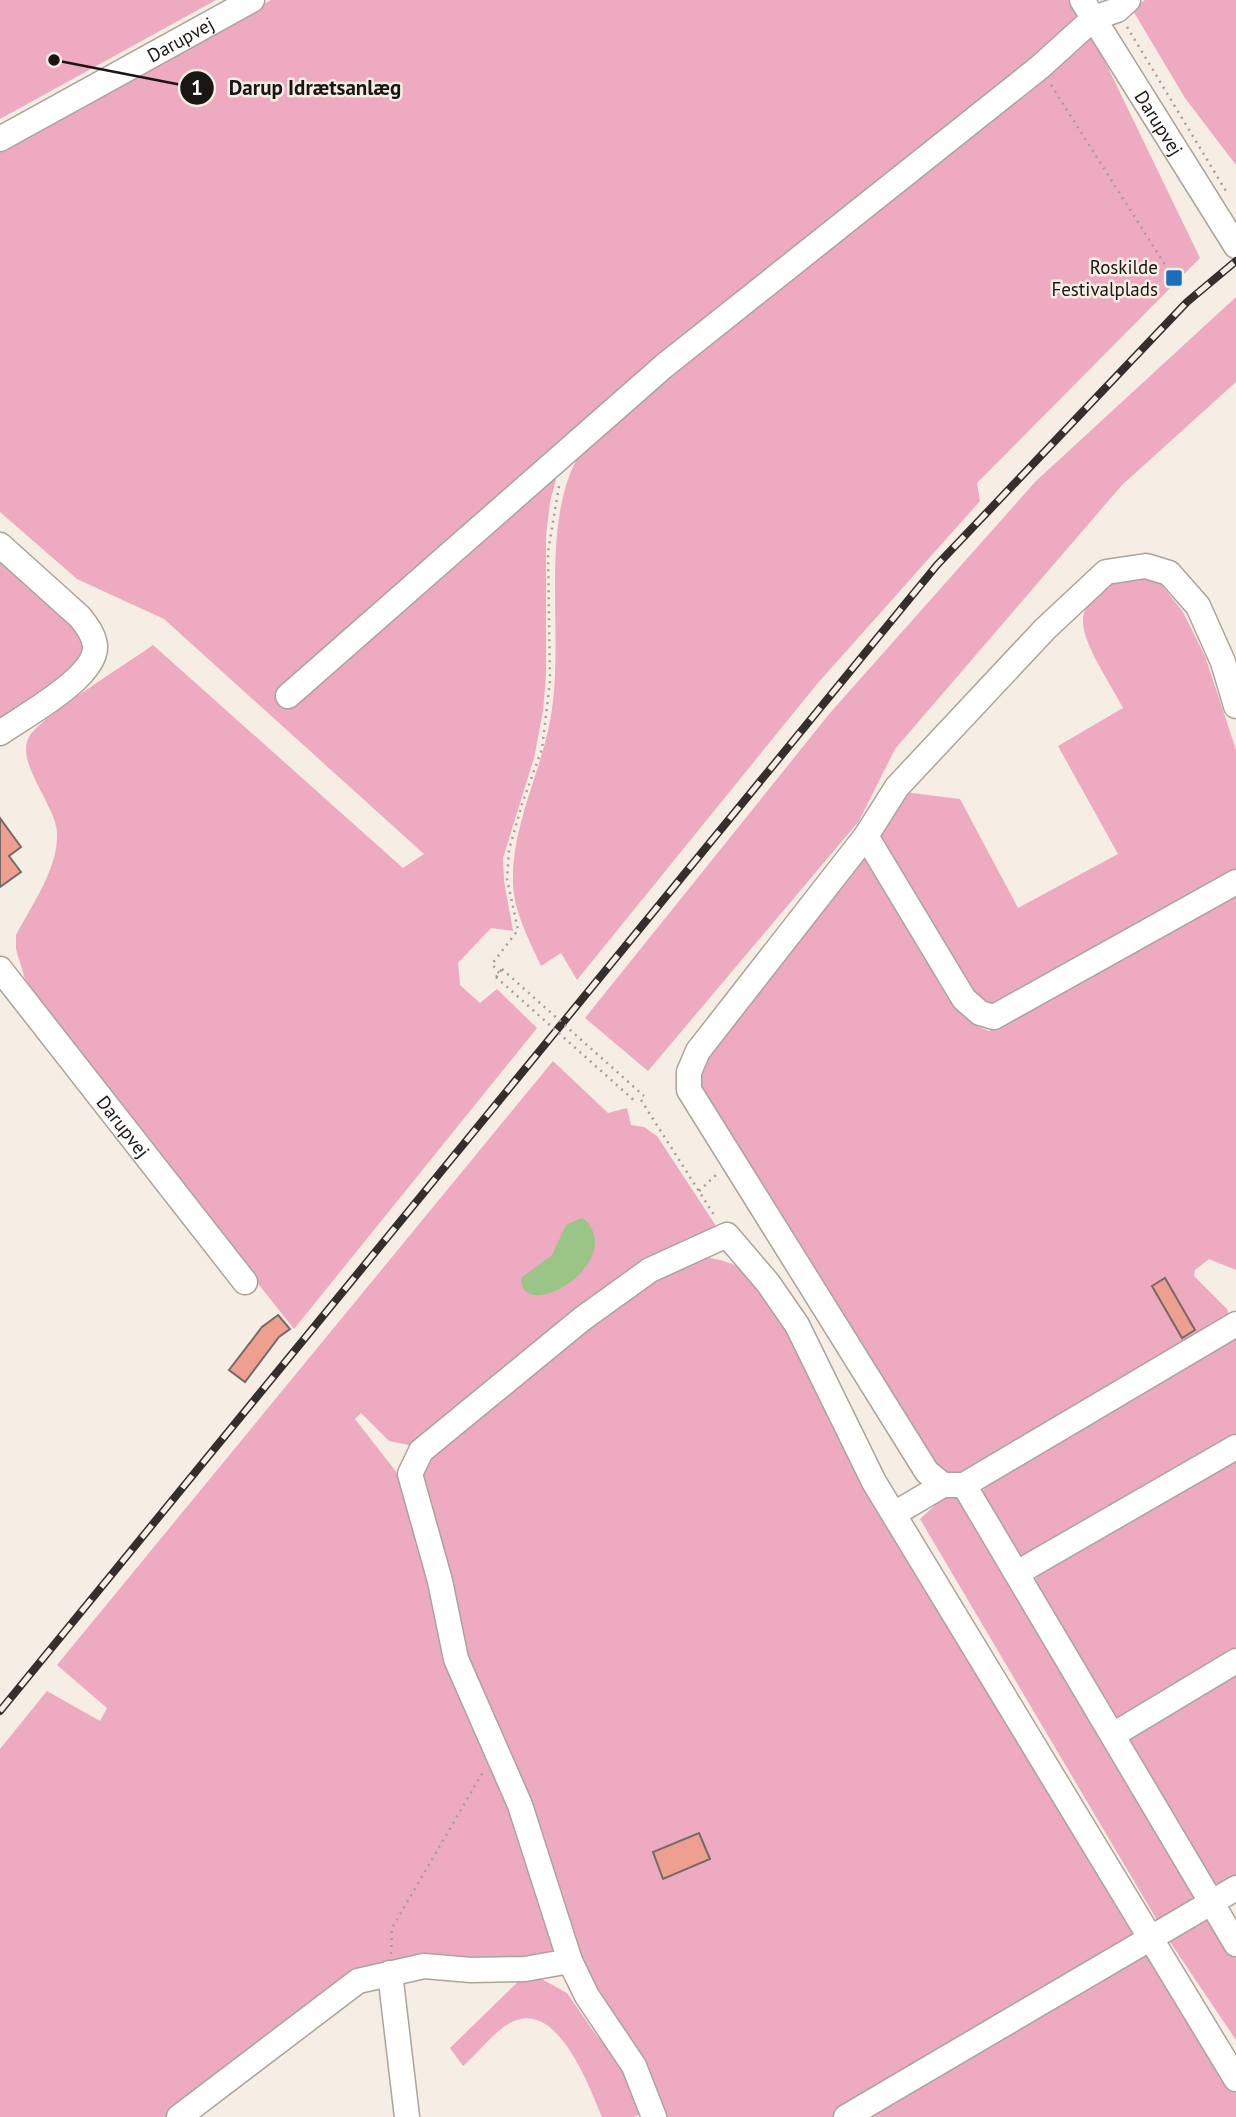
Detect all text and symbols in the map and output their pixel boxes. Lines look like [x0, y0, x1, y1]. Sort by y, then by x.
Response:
street label: Darupvej [143, 12, 218, 67]
callout: Darup Idrætsanlæg [180, 67, 415, 109]
text: 1 [191, 74, 203, 101]
text: Darup Idrætsanlæg [229, 74, 401, 101]
street label: Darupvej [1130, 86, 1188, 160]
place label: Roskilde Festivalplads [1051, 255, 1158, 301]
marker: Roskilde Festivalplads [1164, 268, 1184, 288]
street label: Darupvej [92, 1091, 155, 1162]

